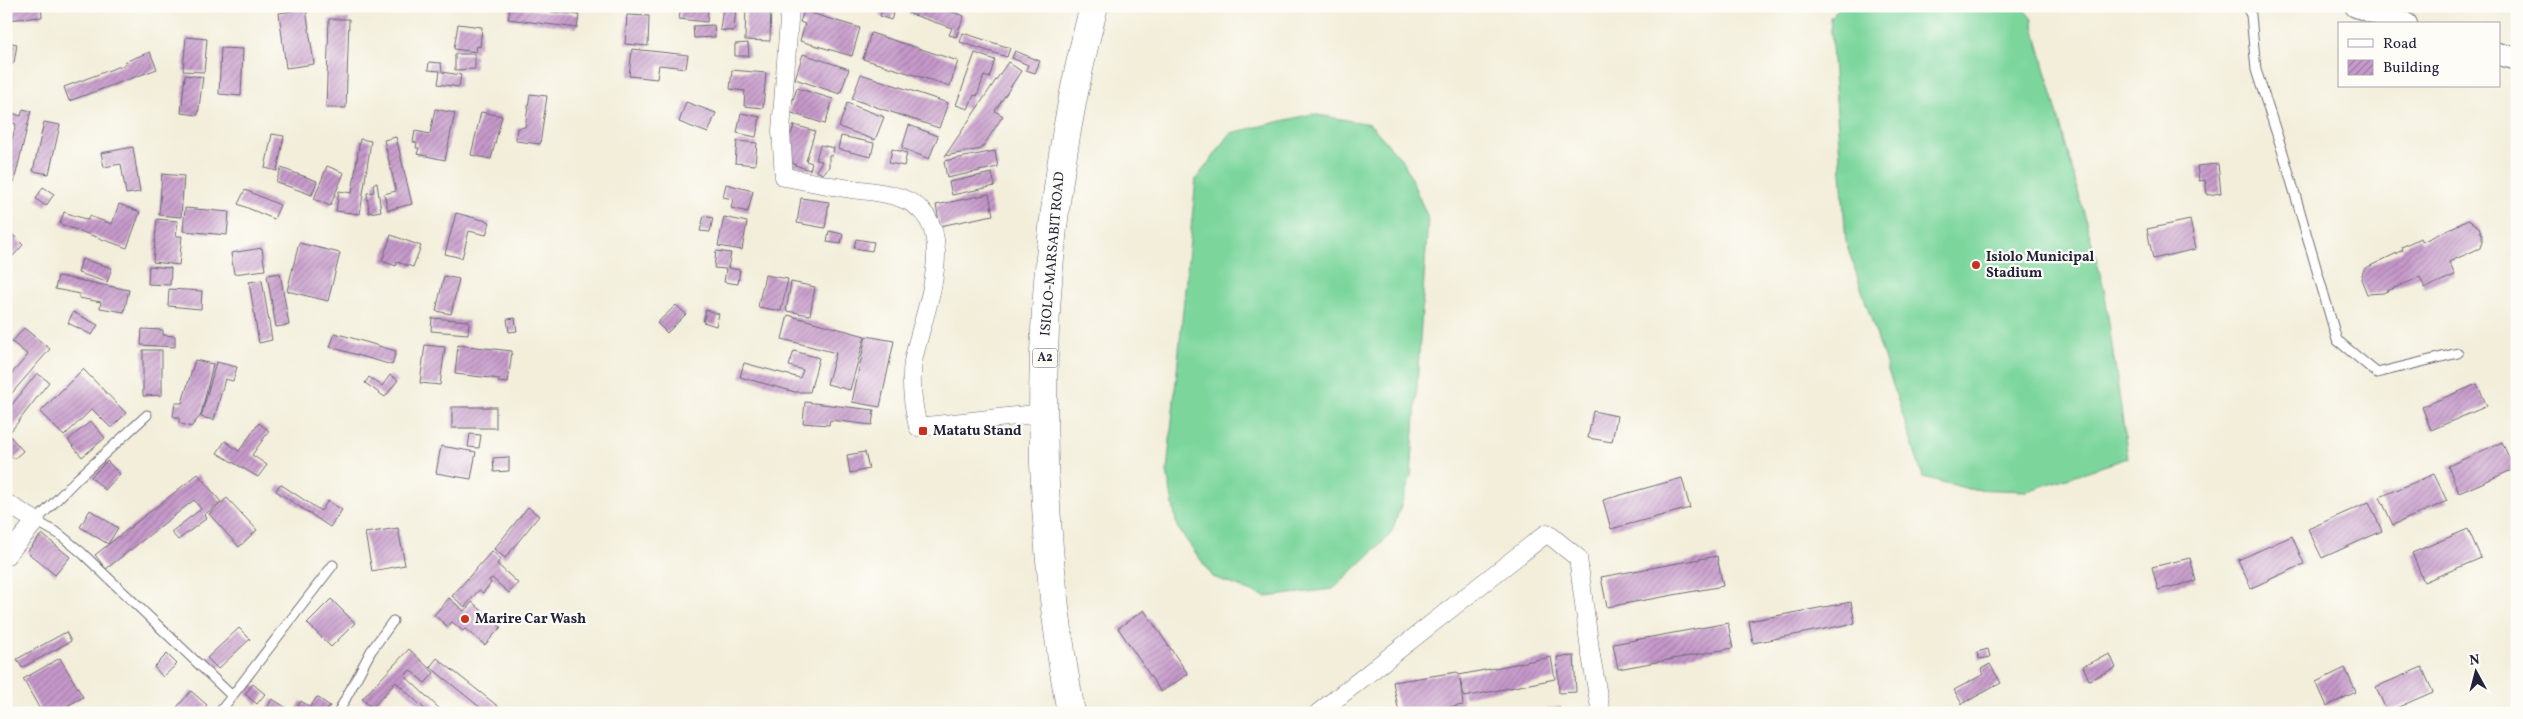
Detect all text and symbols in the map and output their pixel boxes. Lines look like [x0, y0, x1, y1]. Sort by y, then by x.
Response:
legend [2338, 22, 2500, 88]
text: Road [2383, 34, 2417, 55]
text: Building [2383, 58, 2440, 79]
street label: ISIOLO-MARSABIT ROAD [1036, 171, 1070, 337]
place label: Isiolo Municipal Stadium [1986, 248, 2095, 283]
marker: Isiolo Municipal Stadium [1970, 259, 1982, 271]
road number: A2 [1032, 348, 1058, 368]
place label: Matatu Stand [933, 422, 1022, 441]
marker: Matatu Stand [917, 425, 929, 437]
place label: Marire Car Wash [475, 610, 586, 629]
marker: Marire Car Wash [459, 613, 471, 625]
north arrow [2450, 646, 2500, 696]
text: N [2468, 651, 2481, 671]

